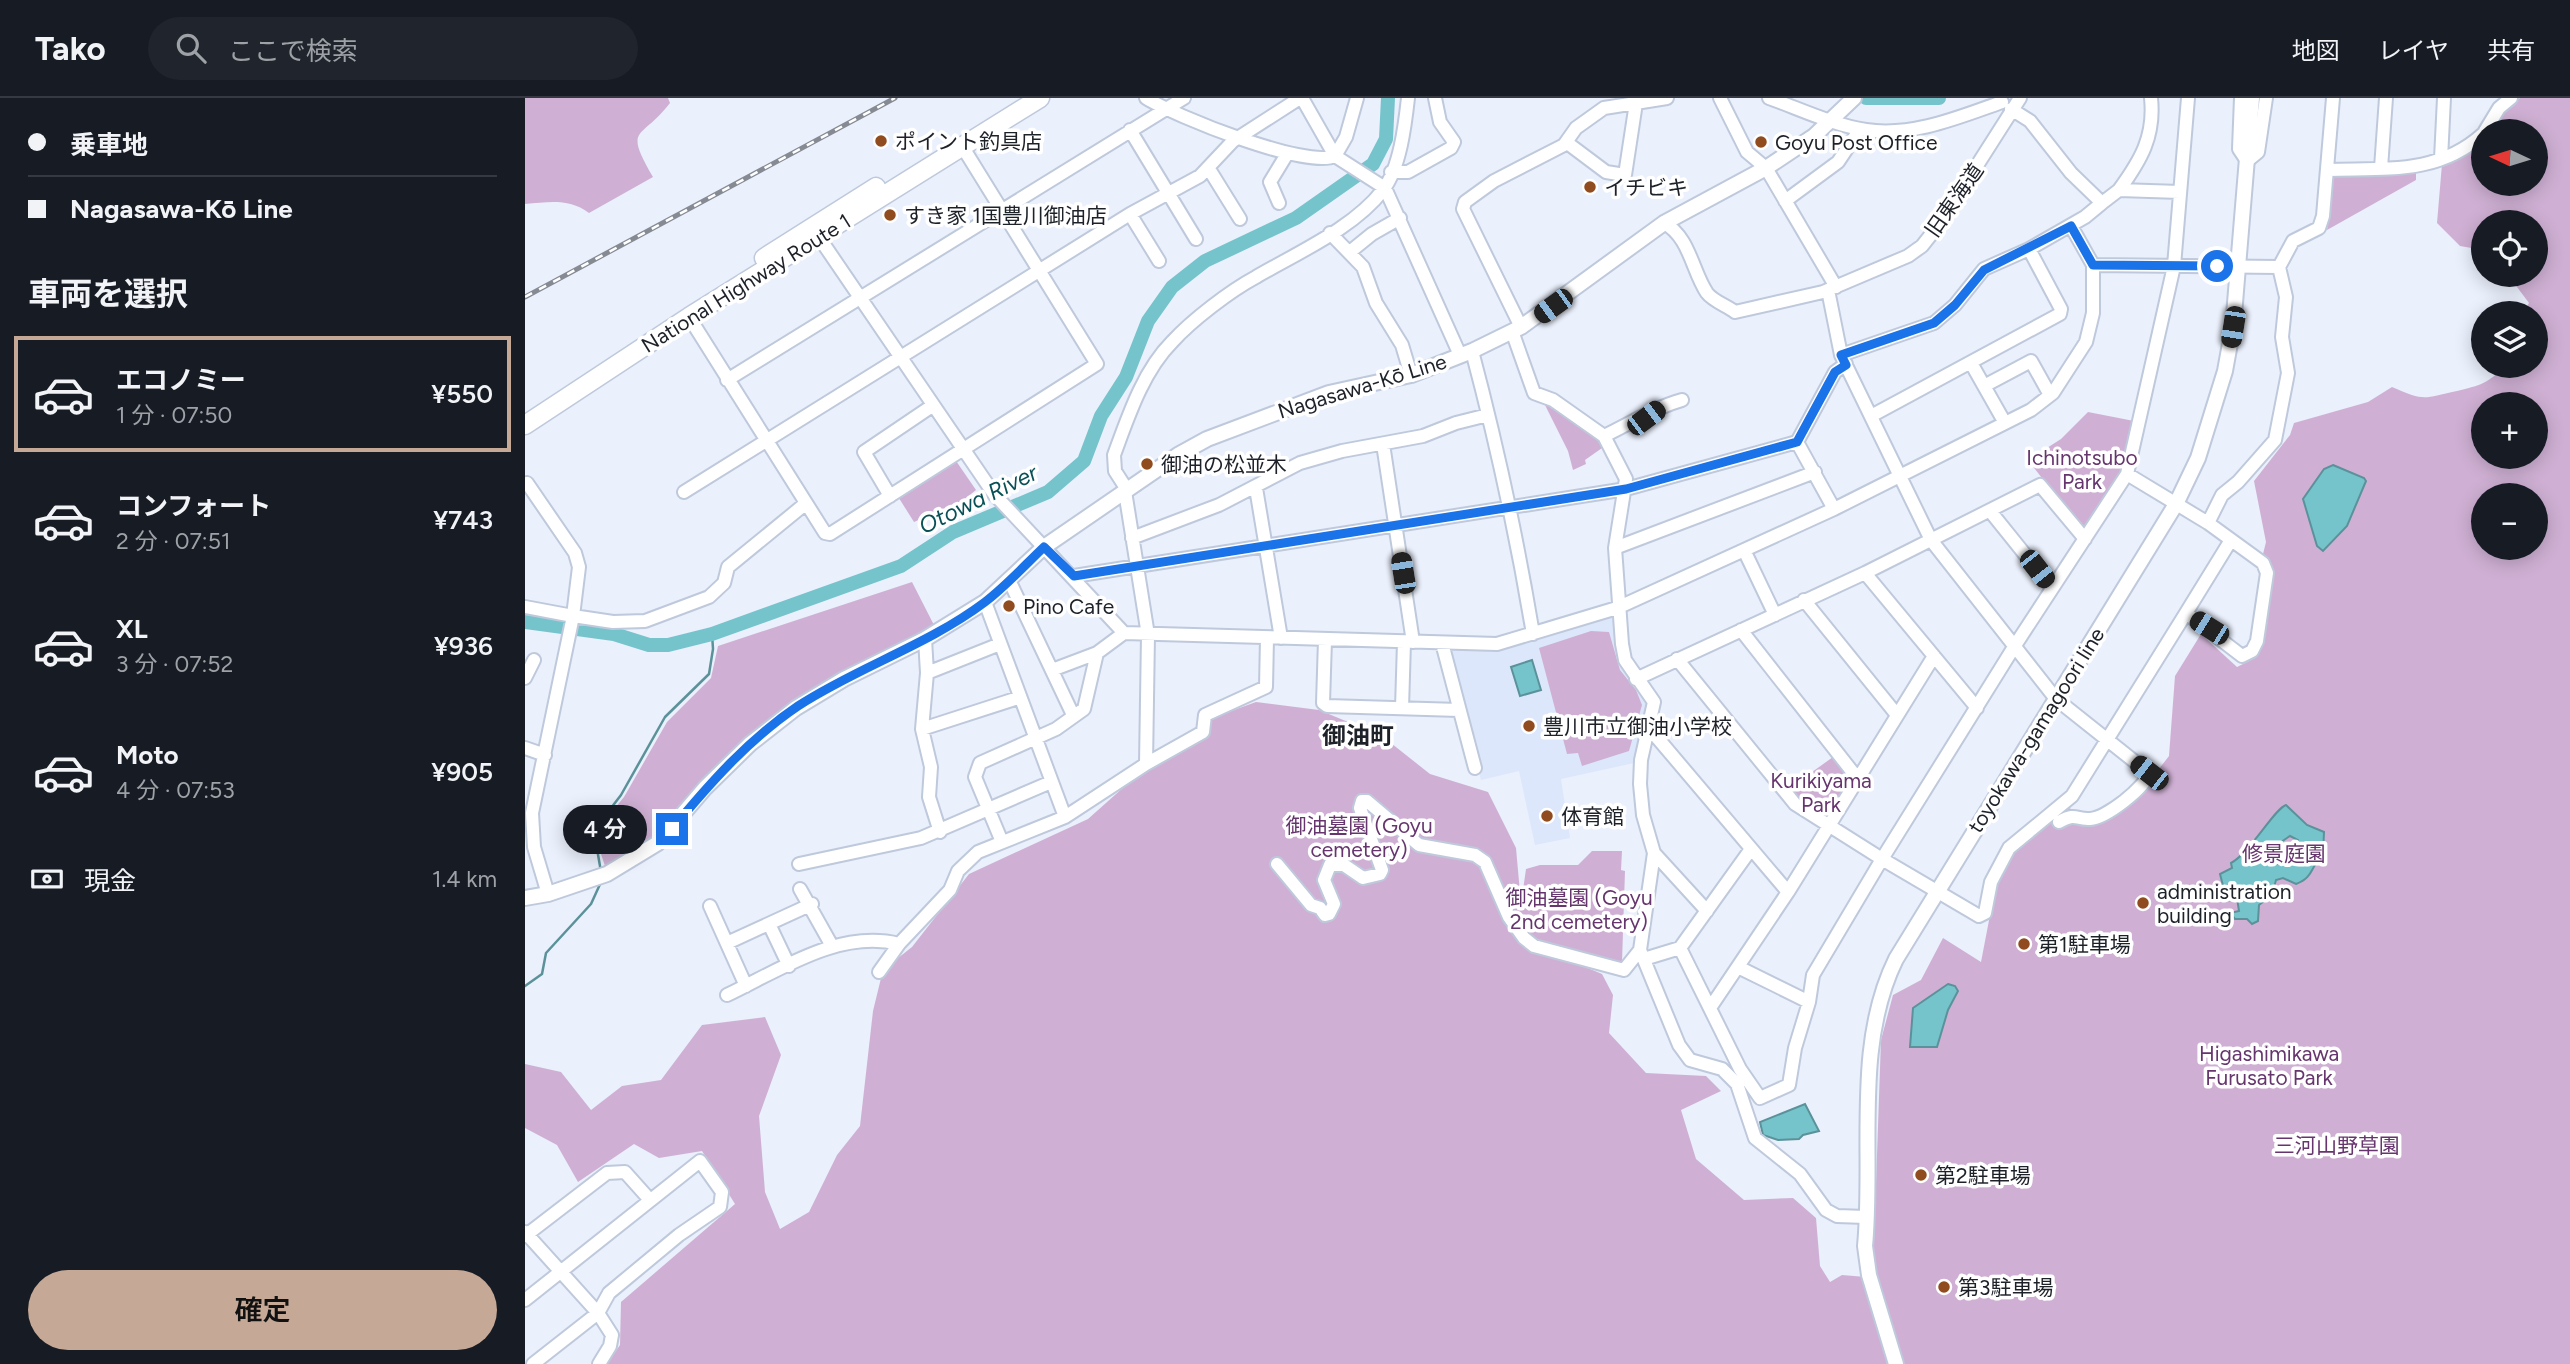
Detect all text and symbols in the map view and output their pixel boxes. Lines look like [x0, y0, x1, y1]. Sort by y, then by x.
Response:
search box [148, 17, 638, 80]
text: Tako [35, 29, 106, 68]
icon: search [172, 29, 210, 67]
text: ここで検索 [228, 35, 358, 67]
text: 地図 [2292, 36, 2340, 65]
text: レイヤ [2378, 36, 2449, 65]
text: 共有 [2487, 36, 2535, 65]
north arrow [2471, 119, 2548, 196]
map controls [2471, 119, 2548, 560]
text: 乗車地 [70, 129, 148, 161]
place label: ポイント釣具店 [895, 129, 1042, 154]
place label: Goyu Post Office [1775, 130, 1937, 155]
marker: ポイント釣具店 [873, 133, 889, 149]
marker: Goyu Post Office [1753, 134, 1769, 150]
street label: 旧東海道 [1920, 158, 1988, 242]
place label: イチビキ [1604, 175, 1688, 200]
marker: イチビキ [1582, 179, 1598, 195]
text: Nagasawa-Kō Line [70, 193, 293, 225]
place label: すき家 1国豊川御油店 [904, 203, 1107, 228]
marker: すき家 1国豊川御油店 [882, 207, 898, 223]
street label: National Highway Route 1 [637, 208, 855, 358]
button: locate [2471, 210, 2548, 287]
route start [2201, 250, 2233, 282]
text: 車両を選択 [28, 275, 188, 313]
car [1530, 285, 1577, 327]
button: layers [2471, 301, 2548, 378]
car [2220, 305, 2247, 349]
street label: Nagasawa-Kō Line [1275, 348, 1449, 424]
icon: car [32, 363, 95, 426]
text: エコノミー [116, 364, 246, 396]
text: ¥550 [431, 378, 493, 410]
button: + [2471, 392, 2548, 469]
car [1623, 397, 1670, 439]
text: 1 分 · 07:50 [116, 401, 232, 429]
park label: Ichinotsubo Park [2026, 445, 2138, 494]
place label: 御油の松並木 [1161, 452, 1287, 477]
marker: 御油の松並木 [1139, 456, 1155, 472]
water label: Otowa River [914, 458, 1043, 540]
button: − [2471, 483, 2548, 560]
icon: car [32, 489, 95, 552]
text: コンフォート [116, 490, 271, 522]
text: ¥743 [433, 504, 493, 536]
text: 2 分 · 07:51 [116, 527, 230, 555]
car [2016, 546, 2059, 592]
car [1390, 551, 1417, 595]
place label: Pino Cafe [1023, 594, 1114, 619]
marker: Pino Cafe [1001, 598, 1017, 614]
car [2186, 608, 2233, 648]
text: XL [116, 613, 148, 645]
icon: car [32, 615, 95, 678]
street label: toyokawa-gamagoori line [1963, 623, 2109, 837]
text: ¥936 [434, 630, 493, 662]
text: 3 分 · 07:52 [116, 650, 233, 678]
place label: 豊川市立御油小学校 [1543, 714, 1732, 739]
marker: 豊川市立御油小学校 [1521, 718, 1537, 734]
district label: 御油町 [1322, 721, 1394, 750]
text: Moto [116, 739, 179, 771]
icon: car [32, 741, 95, 804]
car [2126, 752, 2173, 794]
text: ¥905 [431, 756, 493, 788]
park label: Kurikiyama Park [1770, 768, 1872, 817]
text: 4 分 · 07:53 [116, 776, 235, 804]
callout: 4 分 [563, 804, 647, 854]
place label: 体育館 [1561, 804, 1624, 829]
marker: 体育館 [1539, 808, 1555, 824]
route end [656, 813, 688, 845]
park label: 御油墓園 (Goyu cemetery) [1285, 813, 1433, 862]
text: 4 分 [584, 815, 627, 843]
park label: 修景庭園 [2242, 841, 2326, 866]
icon: cash [28, 860, 66, 898]
text: 現金 [84, 865, 136, 897]
text: 1.4 km [432, 865, 497, 893]
place label: administration building [2157, 879, 2292, 928]
park label: 御油墓園 (Goyu 2nd cemetery) [1505, 885, 1653, 934]
marker: administration building [2135, 895, 2151, 911]
place label: 第1駐車場 [2038, 932, 2131, 957]
marker: 第1駐車場 [2016, 936, 2032, 952]
park label: Higashimikawa Furusato Park [2199, 1041, 2339, 1090]
park label: 三河山野草園 [2274, 1133, 2400, 1158]
place label: 第2駐車場 [1935, 1163, 2031, 1188]
marker: 第2駐車場 [1913, 1167, 1929, 1183]
button: 確定 [28, 1270, 497, 1350]
place label: 第3駐車場 [1958, 1275, 2053, 1300]
marker: 第3駐車場 [1936, 1279, 1952, 1295]

